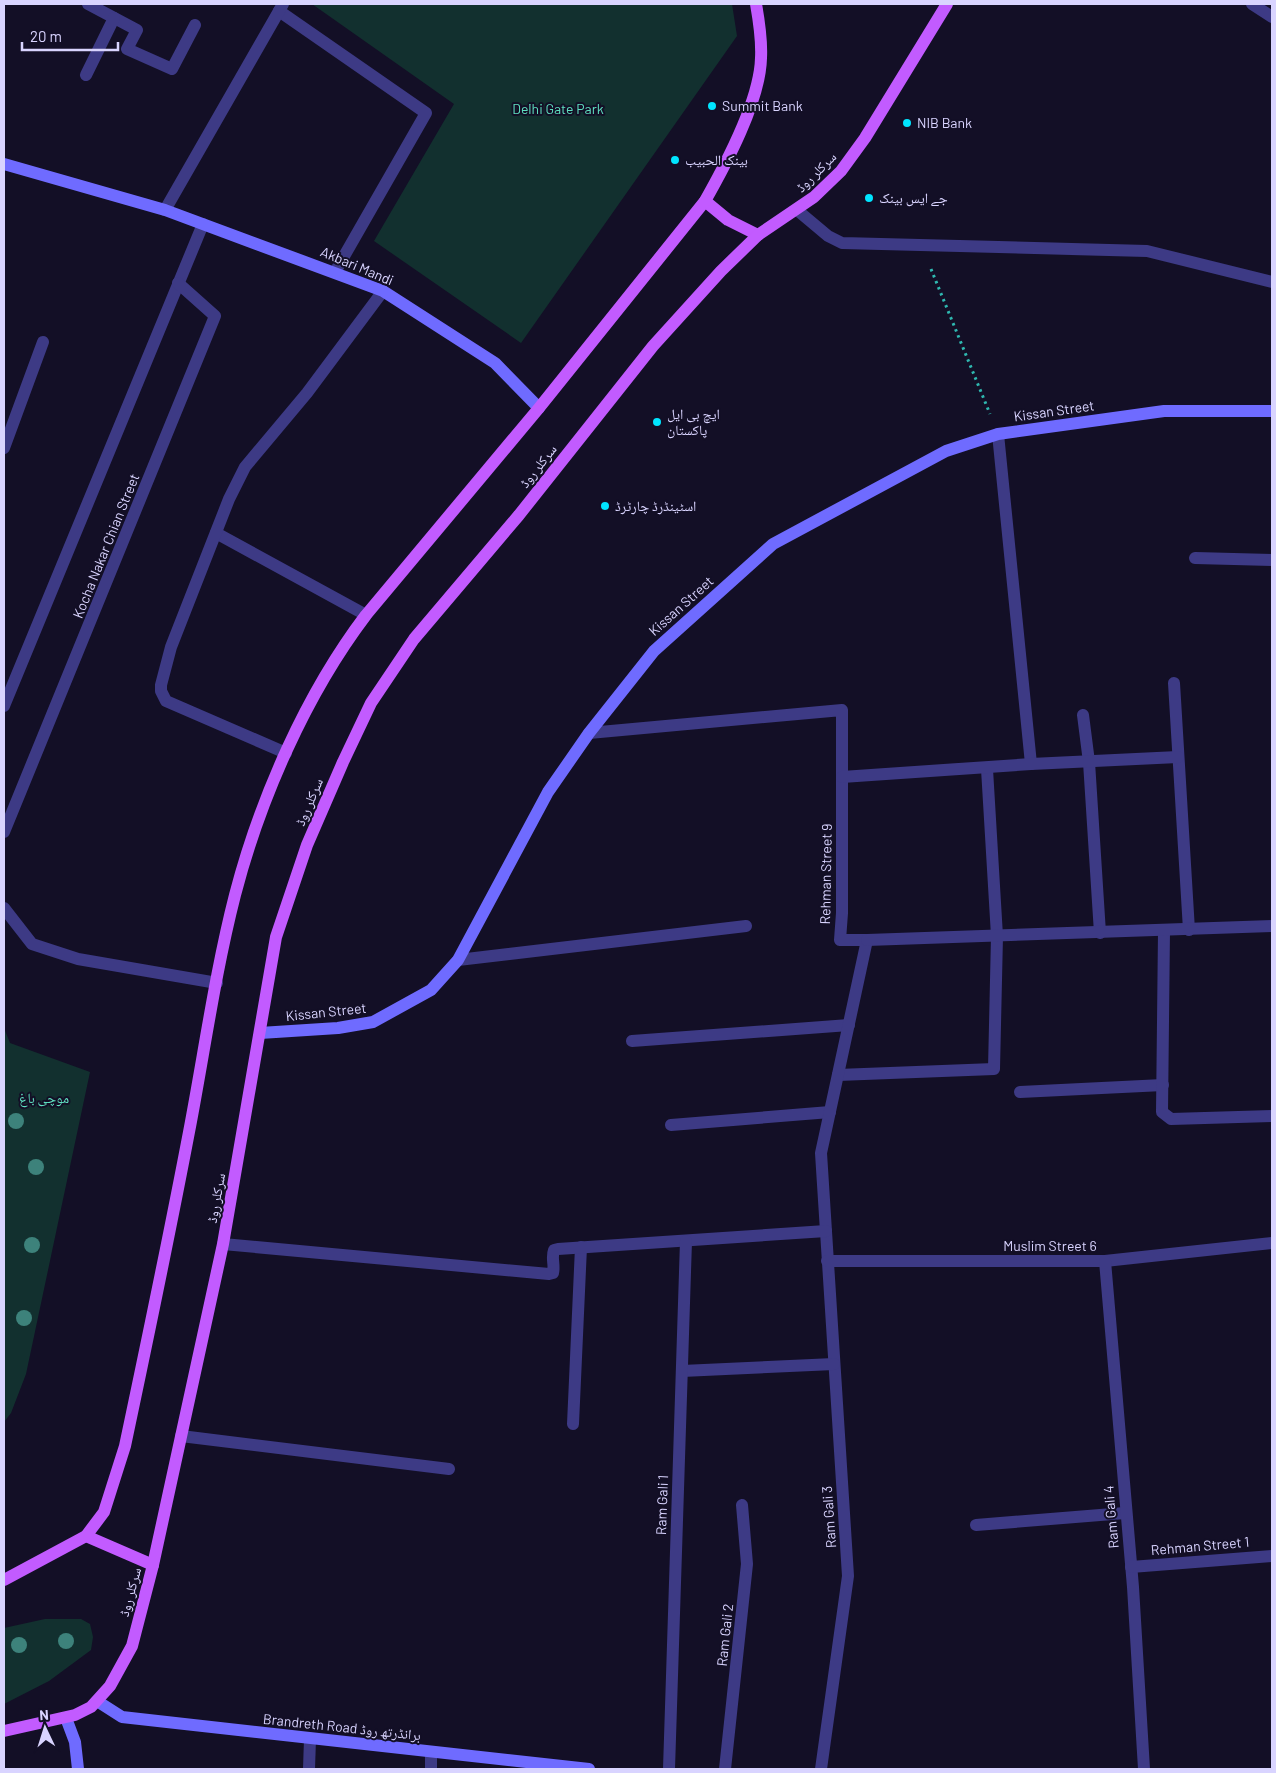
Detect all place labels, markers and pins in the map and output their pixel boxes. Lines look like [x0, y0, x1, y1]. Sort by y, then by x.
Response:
place label: Summit Bank [722, 97, 803, 114]
marker: Summit Bank [706, 100, 718, 112]
place label: NIB Bank [917, 114, 972, 131]
marker: NIB Bank [901, 117, 913, 129]
place label: بينک الحبيب [685, 151, 748, 168]
marker: بينک الحبيب [669, 154, 681, 166]
place label: جے ایس بینک [879, 189, 948, 207]
marker: جے ایس بینک [863, 192, 875, 204]
place label: ایچ بی ایل پاکستان [667, 405, 720, 439]
marker: ایچ بی ایل پاکستان [651, 416, 663, 428]
place label: اسٹینڈرڈ چارٹرڈ [615, 497, 696, 515]
marker: اسٹینڈرڈ چارٹرڈ [599, 500, 611, 512]

